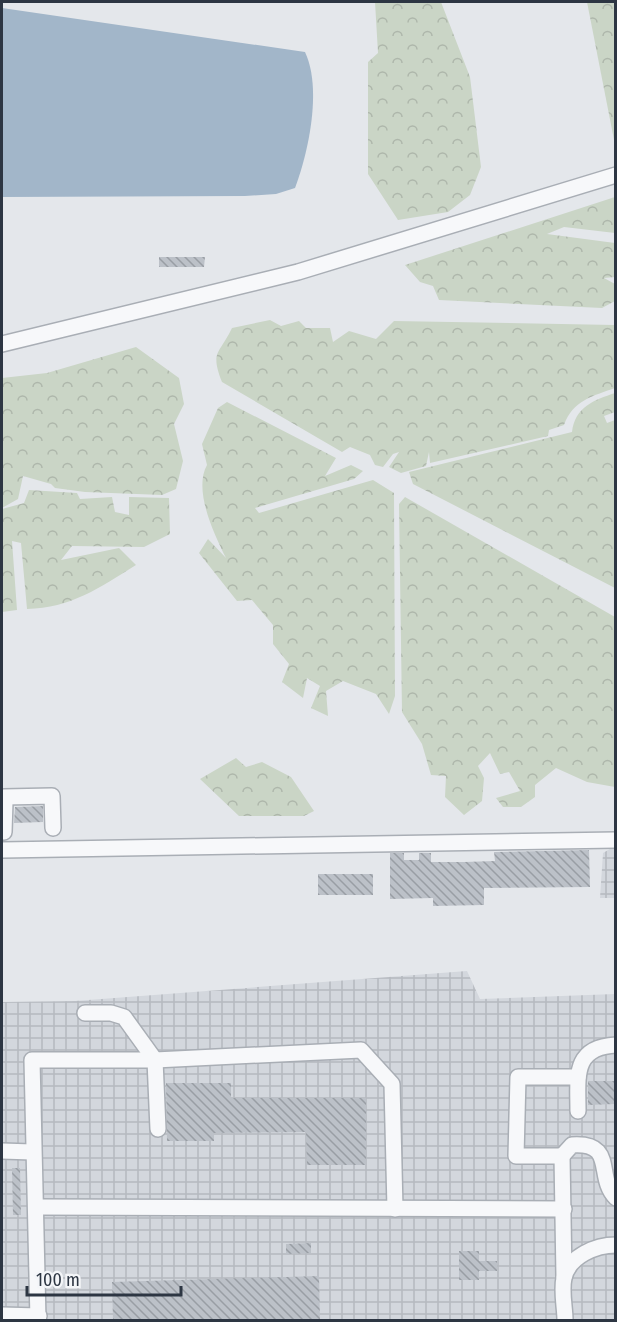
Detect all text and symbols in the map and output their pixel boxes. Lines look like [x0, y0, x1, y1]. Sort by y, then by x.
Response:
scale bar [27, 1259, 182, 1297]
text: 100 m [36, 1269, 80, 1291]

